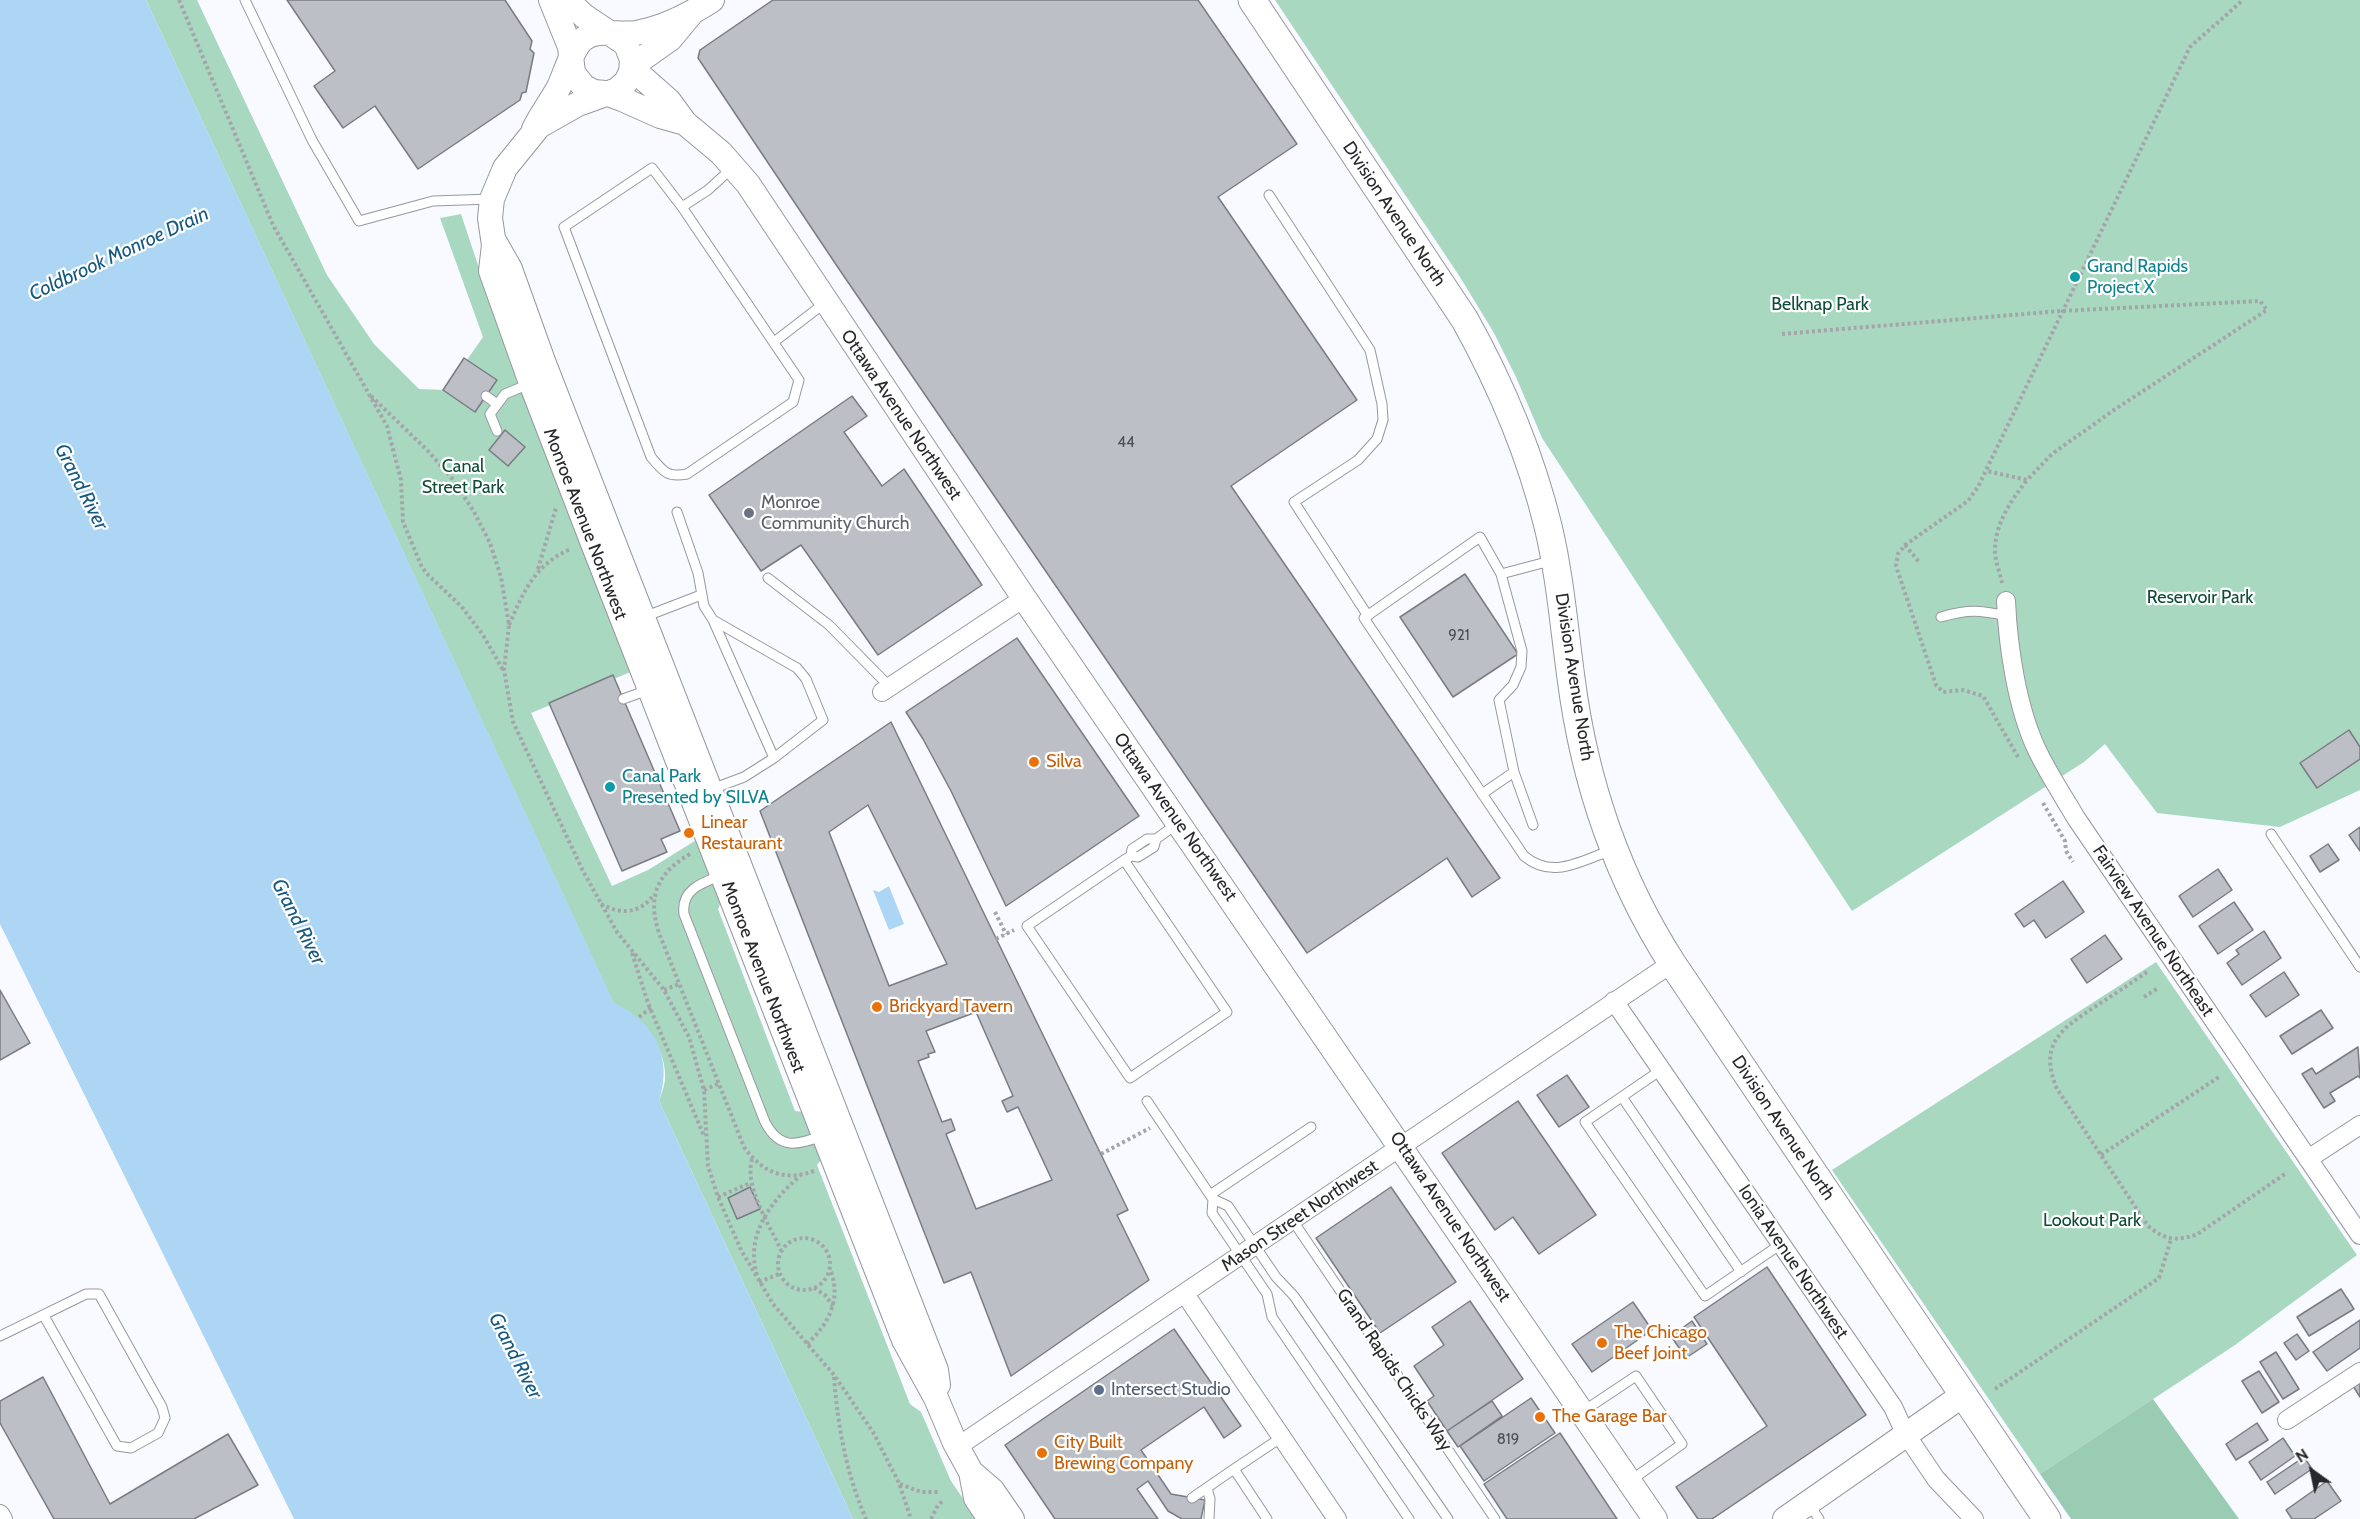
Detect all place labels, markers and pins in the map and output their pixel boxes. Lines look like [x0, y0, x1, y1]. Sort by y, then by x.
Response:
place label: Grand Rapids Project X [2087, 256, 2188, 298]
marker: Grand Rapids Project X [2068, 270, 2082, 284]
place label: Monroe Community Church [761, 492, 909, 534]
marker: Monroe Community Church [742, 506, 756, 520]
place label: Silva [1046, 751, 1082, 773]
marker: Silva [1027, 755, 1041, 769]
place label: Canal Park Presented by SILVA [622, 766, 769, 808]
marker: Canal Park Presented by SILVA [603, 780, 617, 794]
place label: Linear Restaurant [701, 812, 783, 854]
marker: Linear Restaurant [682, 826, 696, 840]
place label: Brickyard Tavern [889, 996, 1013, 1018]
marker: Brickyard Tavern [870, 1000, 884, 1014]
place label: The Chicago Beef Joint [1614, 1322, 1707, 1364]
marker: The Chicago Beef Joint [1595, 1336, 1609, 1350]
place label: Intersect Studio [1111, 1379, 1231, 1401]
marker: Intersect Studio [1092, 1383, 1106, 1397]
place label: The Garage Bar [1552, 1406, 1667, 1428]
marker: The Garage Bar [1533, 1410, 1547, 1424]
place label: City Built Brewing Company [1054, 1432, 1193, 1474]
marker: City Built Brewing Company [1035, 1446, 1049, 1460]

